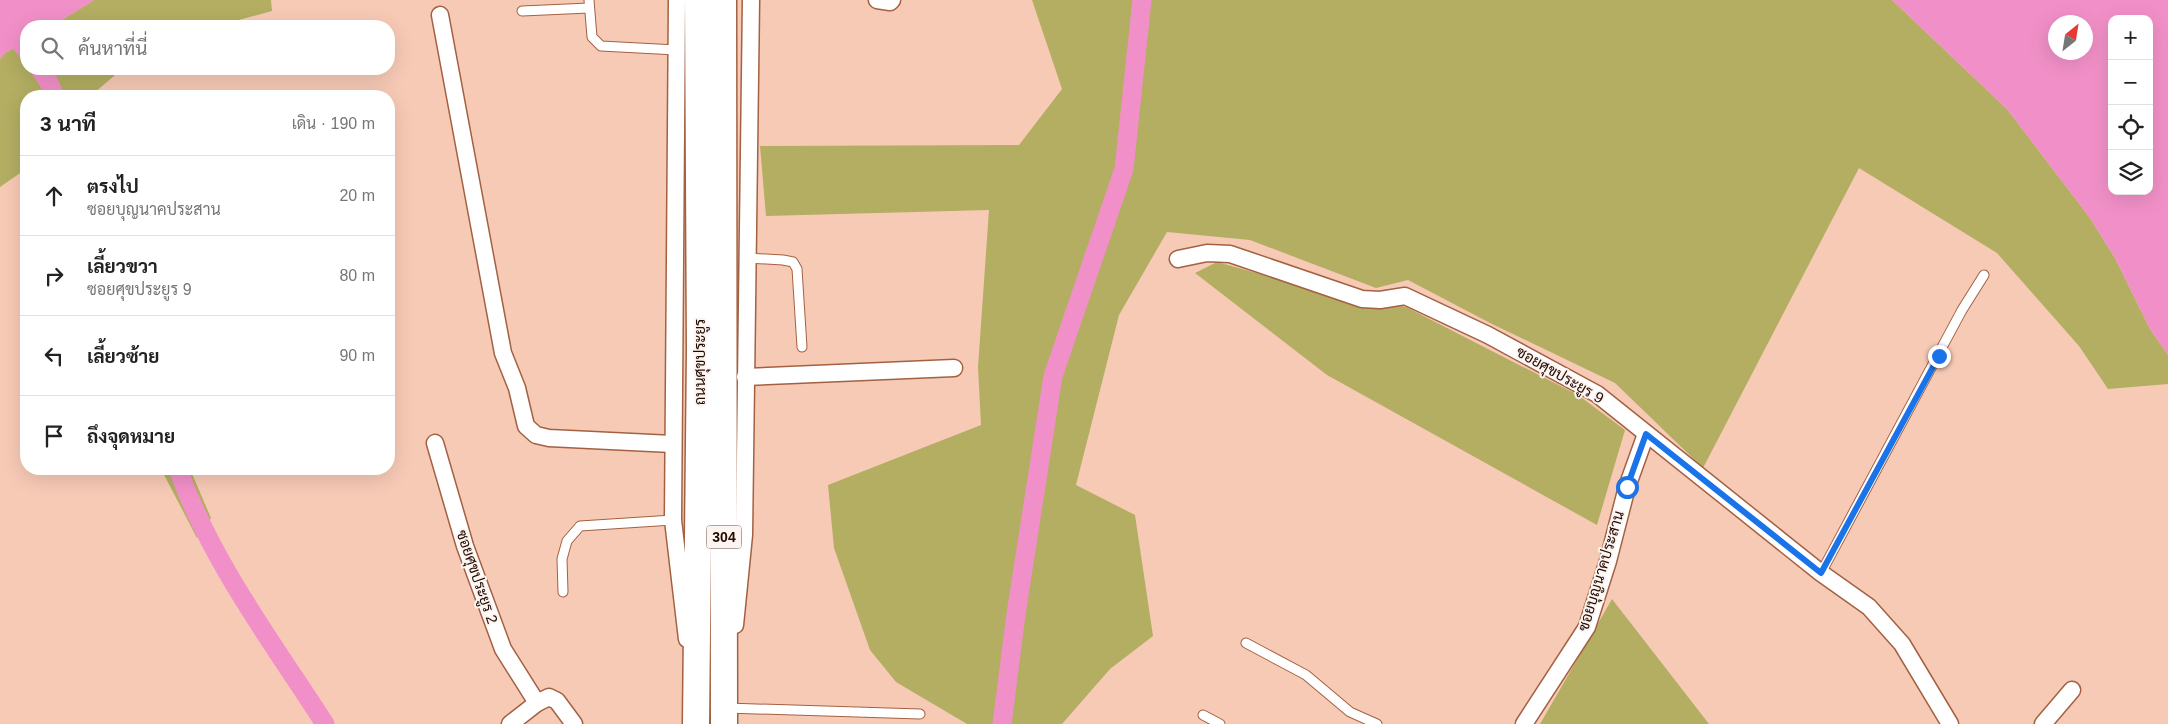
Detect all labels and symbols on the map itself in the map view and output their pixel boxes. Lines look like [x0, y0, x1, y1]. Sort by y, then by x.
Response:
north arrow [2048, 15, 2093, 60]
street label: ถนนศุขประยูร [691, 319, 711, 405]
street label: ซอยศุขประยูร 9 [1512, 343, 1607, 409]
route end [1928, 345, 1951, 368]
route start [1616, 476, 1639, 499]
street label: ซอยบุญนาคประสาน [1574, 508, 1630, 634]
road number: 304 [706, 526, 742, 548]
street label: ซอยศุขประยูร 2 [451, 528, 501, 627]

